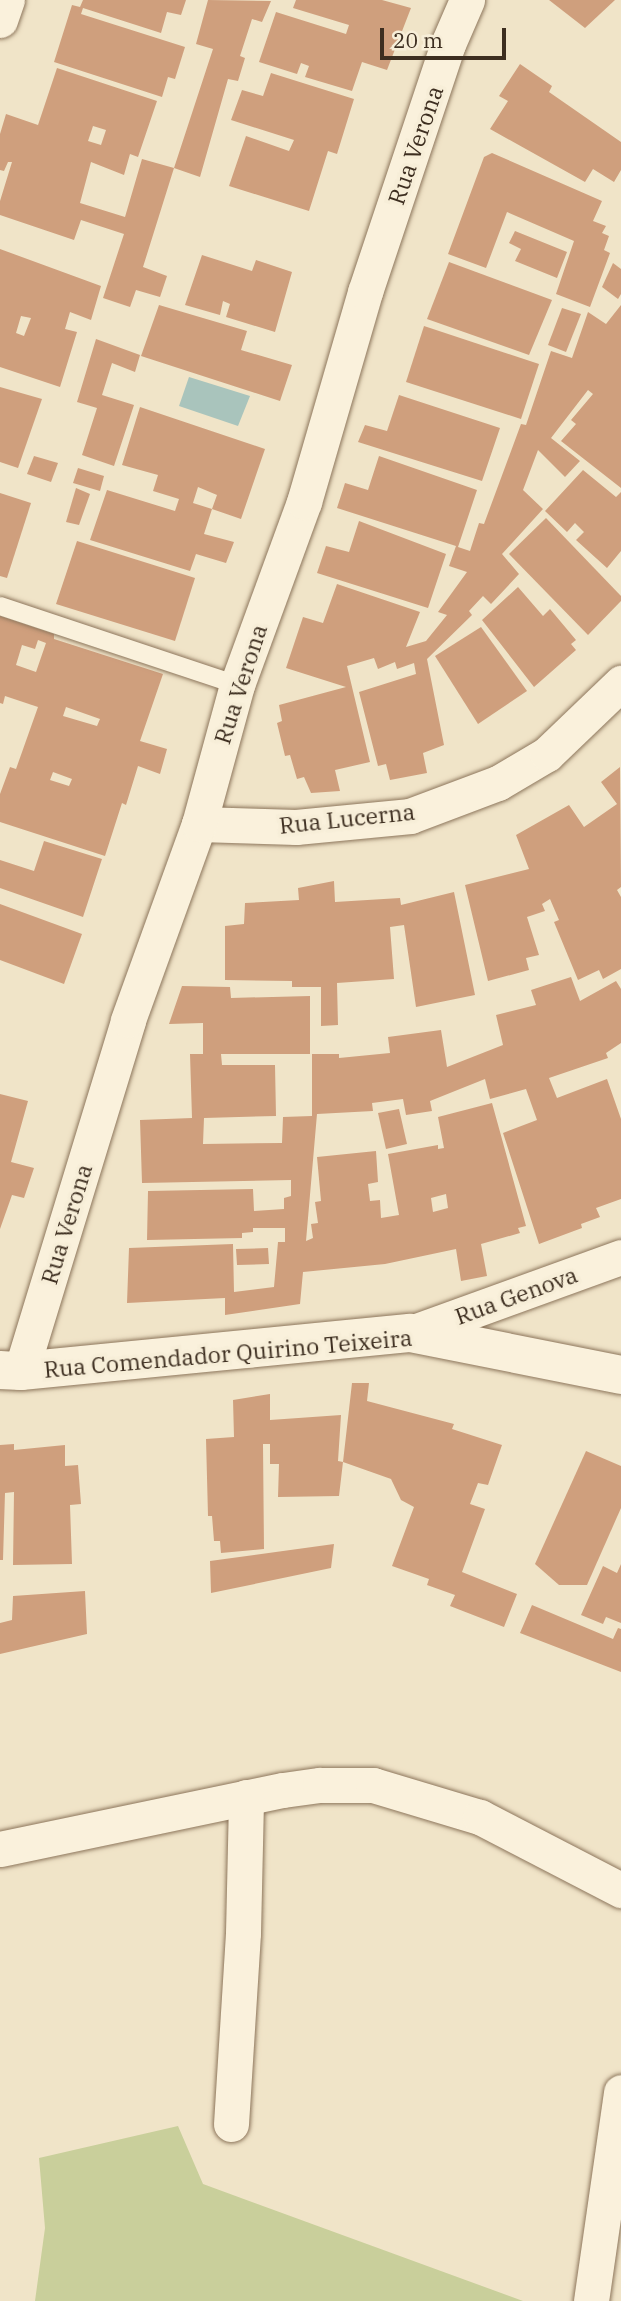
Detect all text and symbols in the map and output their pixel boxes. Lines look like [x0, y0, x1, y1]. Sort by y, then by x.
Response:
scale bar [383, 14, 509, 58]
text: 20 m [393, 26, 443, 54]
street label: Rua Verona [382, 82, 448, 208]
street label: Rua Verona [208, 621, 272, 747]
street label: Rua Lucerna [278, 797, 416, 839]
street label: Rua Verona [35, 1161, 97, 1287]
street label: Rua Genova [451, 1260, 581, 1330]
street label: Rua Comendador Quirino Teixeira [43, 1323, 413, 1383]

